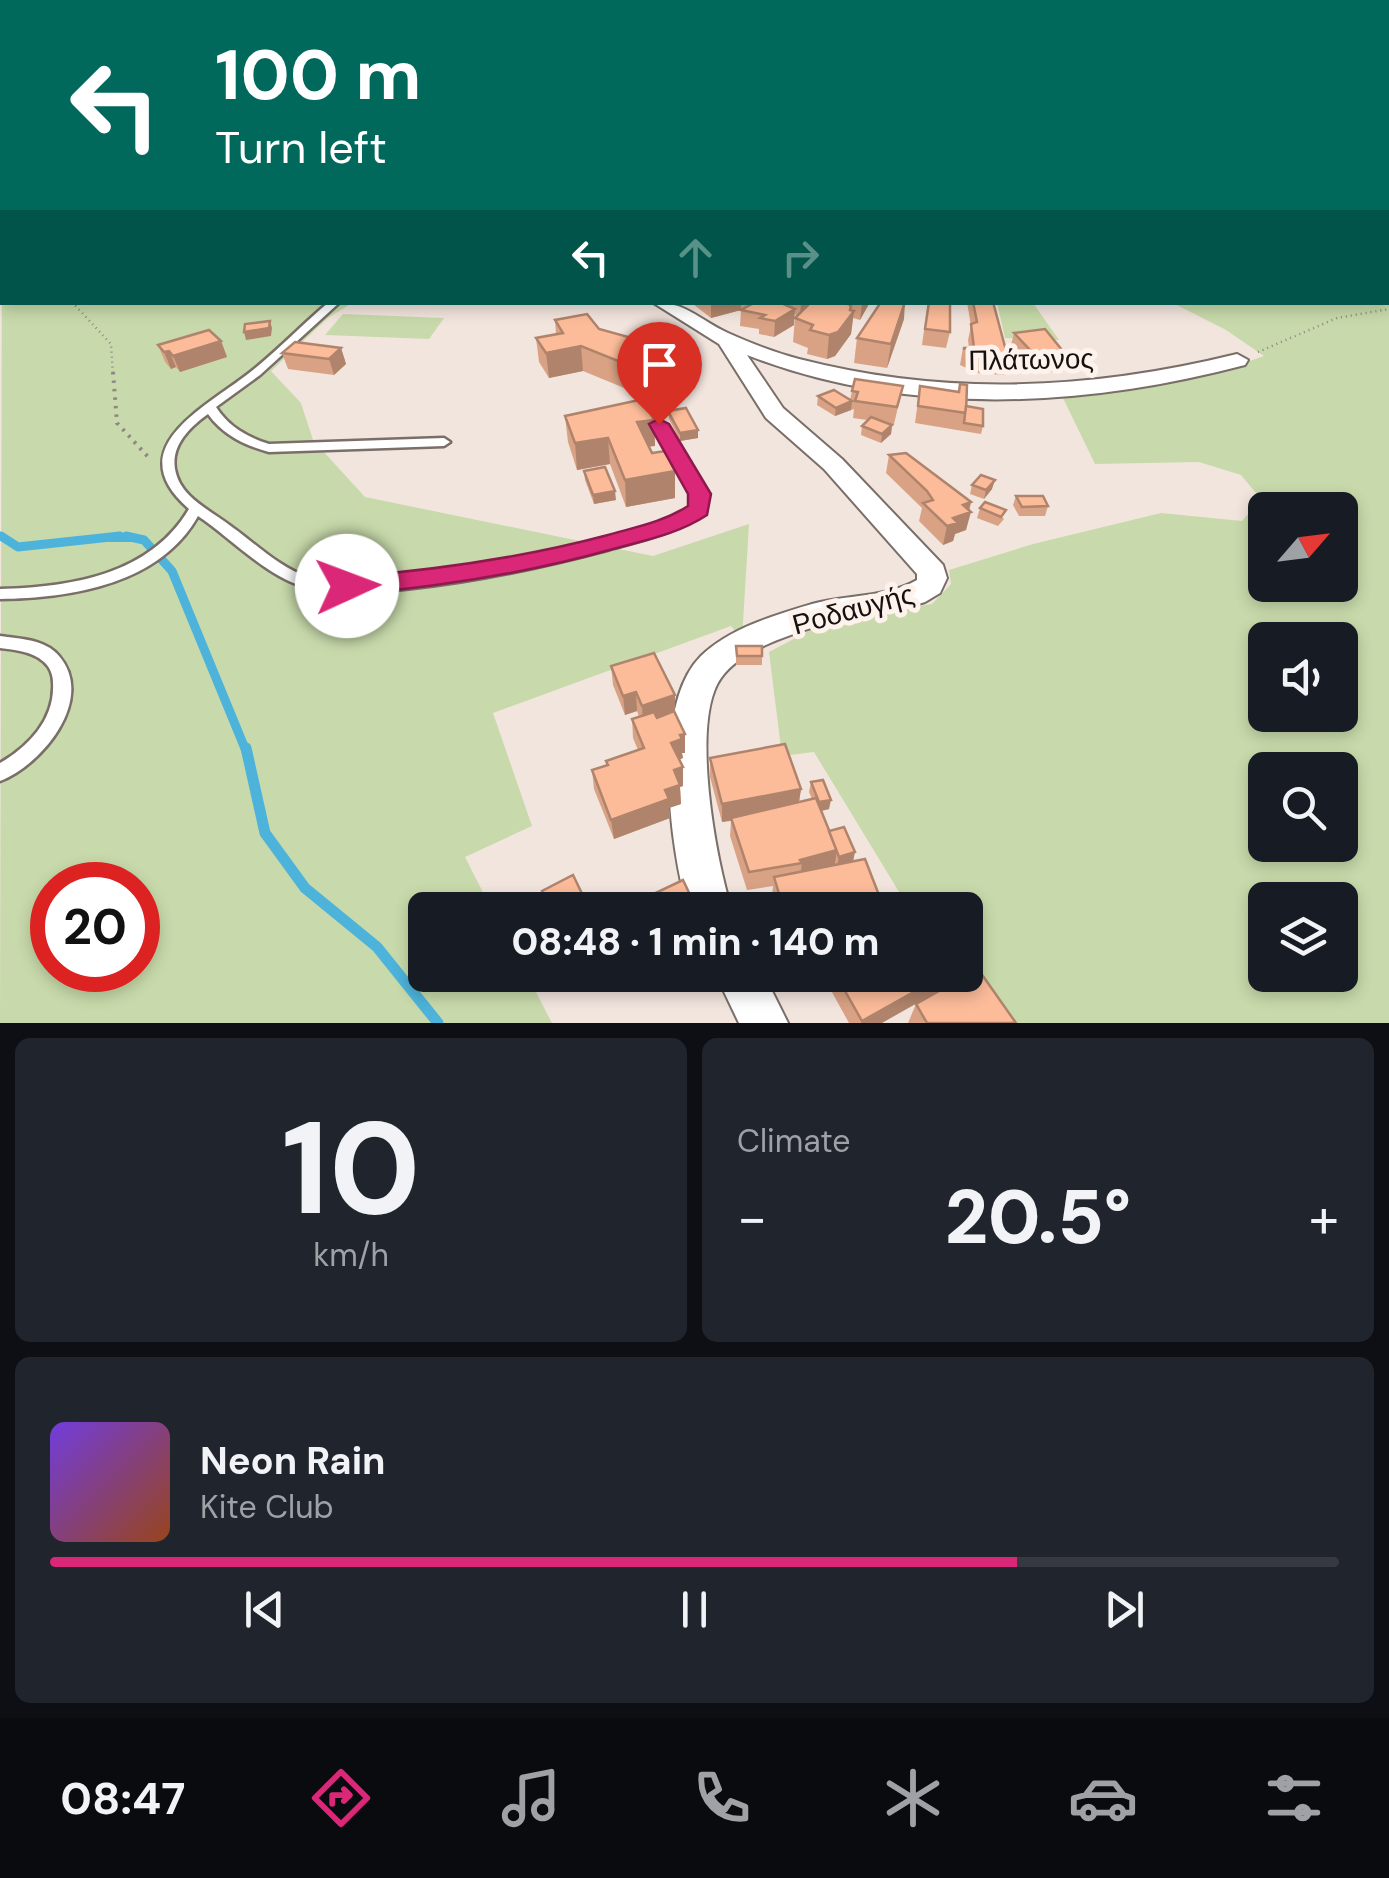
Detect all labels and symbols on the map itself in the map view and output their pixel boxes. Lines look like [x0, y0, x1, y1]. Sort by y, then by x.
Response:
pin [617, 322, 702, 425]
street label: Πλάτωνος [968, 340, 1094, 379]
north arrow [1248, 492, 1358, 602]
position arrow [295, 534, 399, 638]
street label: Ροδαυγής [788, 576, 918, 643]
speed limit sign: 20 [30, 862, 160, 992]

